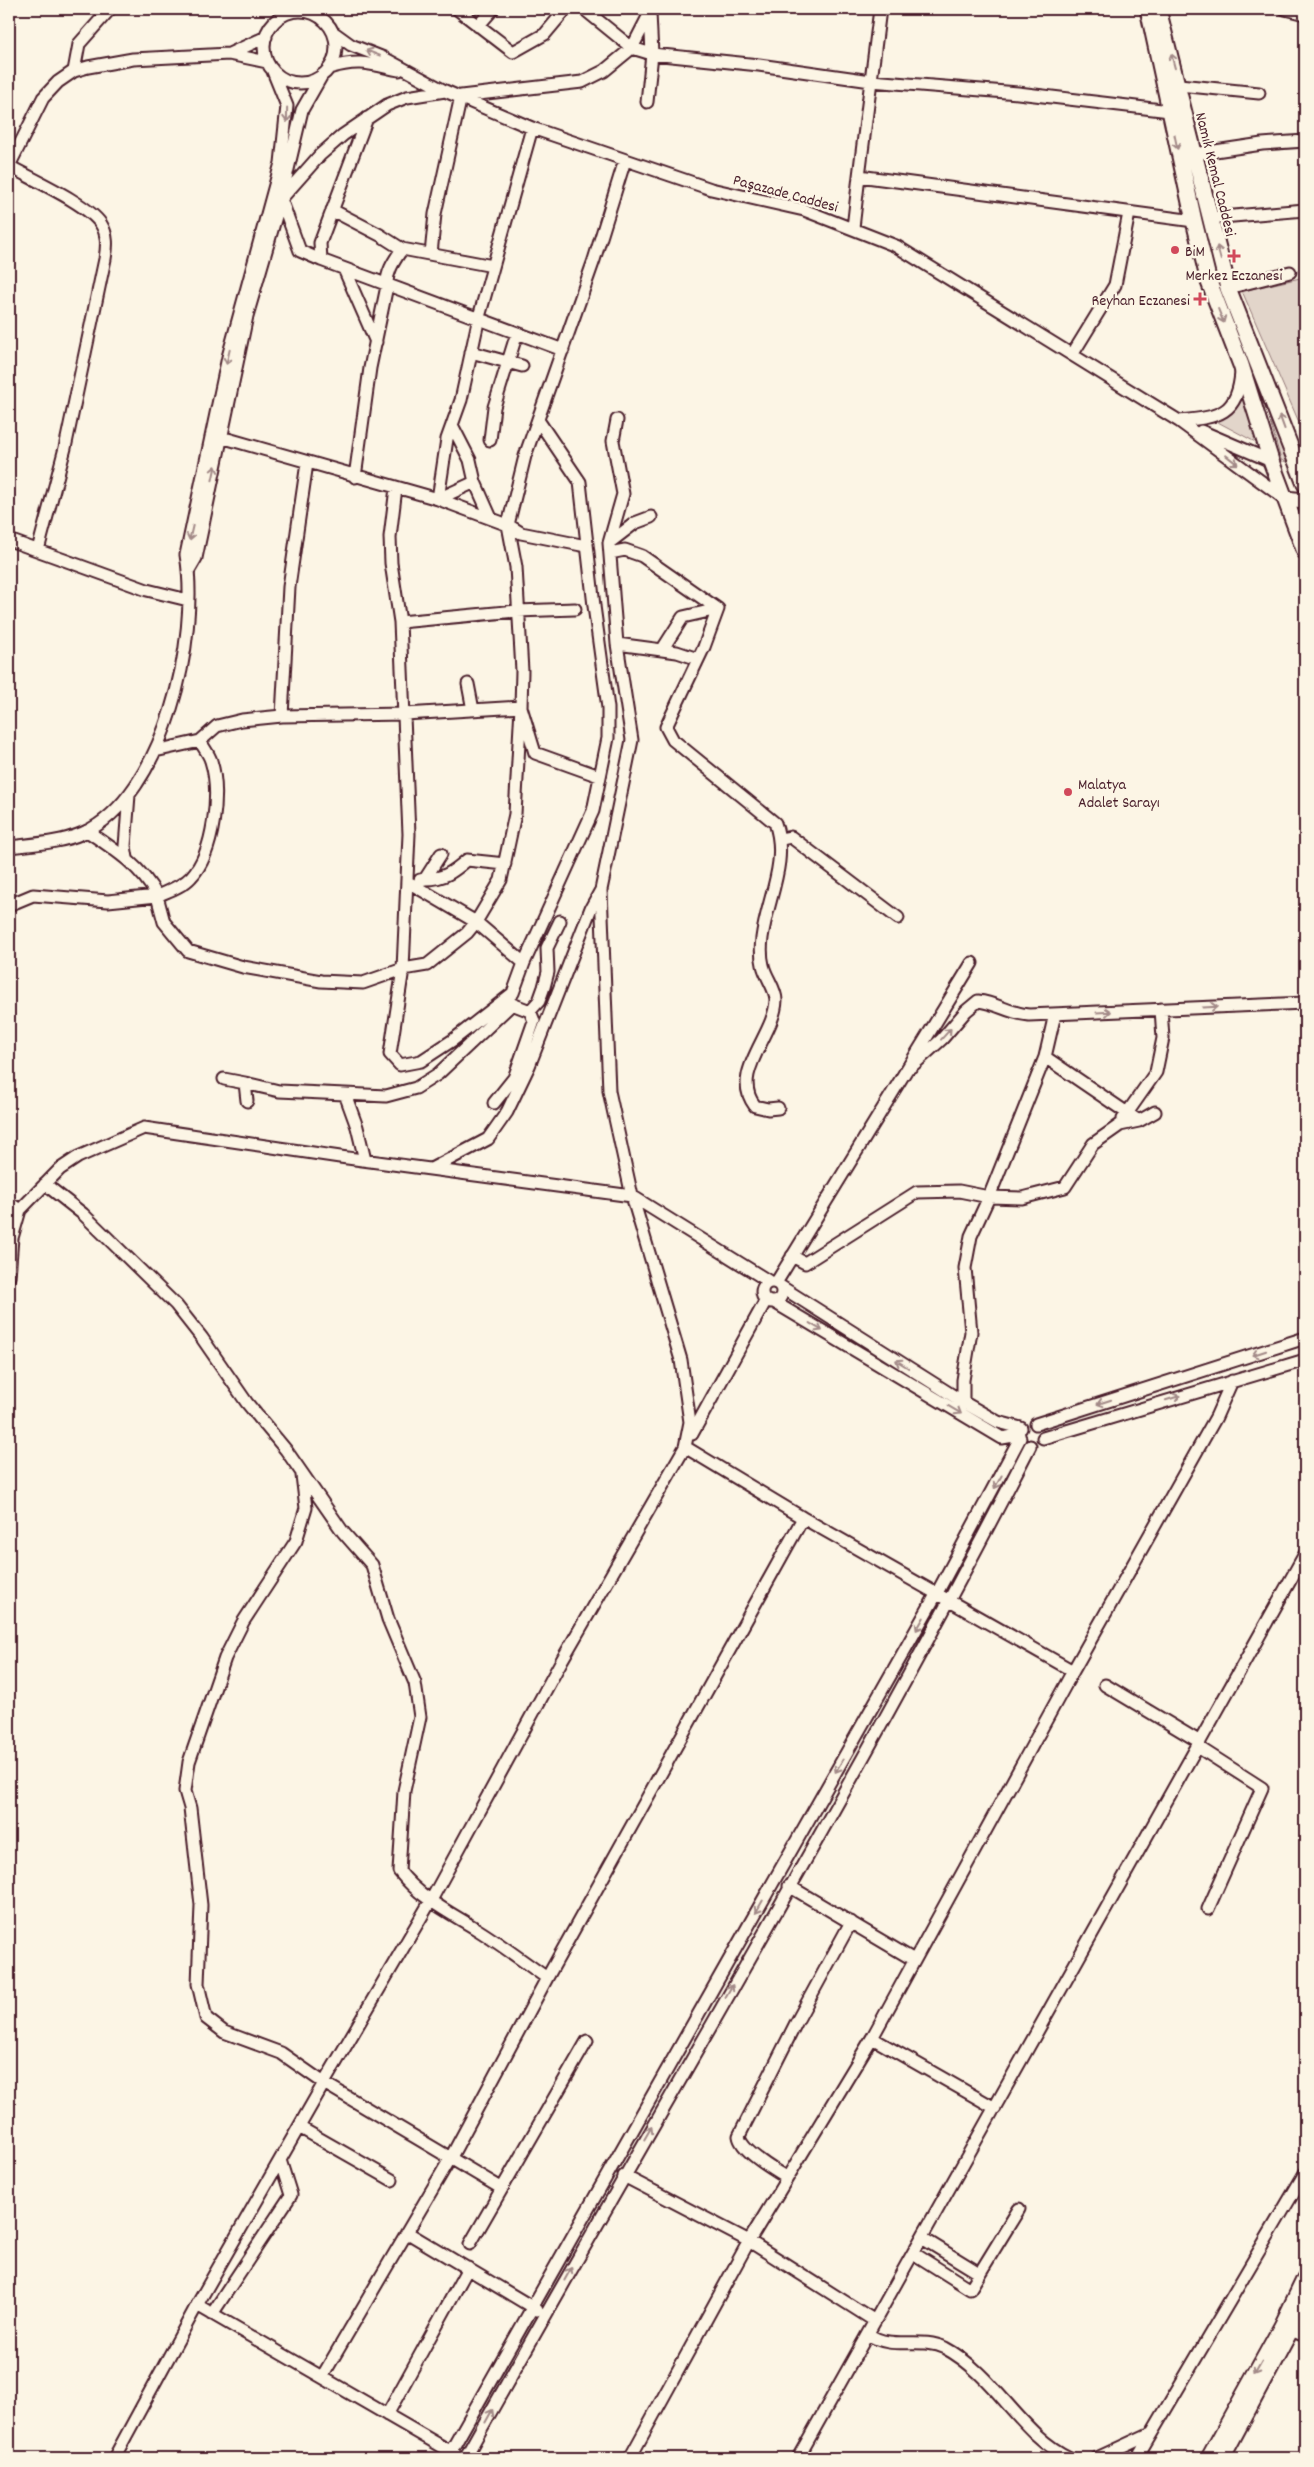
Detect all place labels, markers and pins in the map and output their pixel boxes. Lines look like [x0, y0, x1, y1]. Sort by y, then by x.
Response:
place label: BiM [1185, 241, 1205, 264]
marker: BiM [1169, 244, 1181, 256]
marker: Merkez Eczanesi [1228, 250, 1240, 262]
place label: Merkez Eczanesi [1185, 265, 1283, 288]
place label: Reyhan Eczanesi [1091, 290, 1190, 313]
marker: Reyhan Eczanesi [1194, 293, 1206, 305]
place label: Malatya Adalet Sarayı [1078, 774, 1160, 815]
marker: Malatya Adalet Sarayı [1062, 786, 1074, 798]

